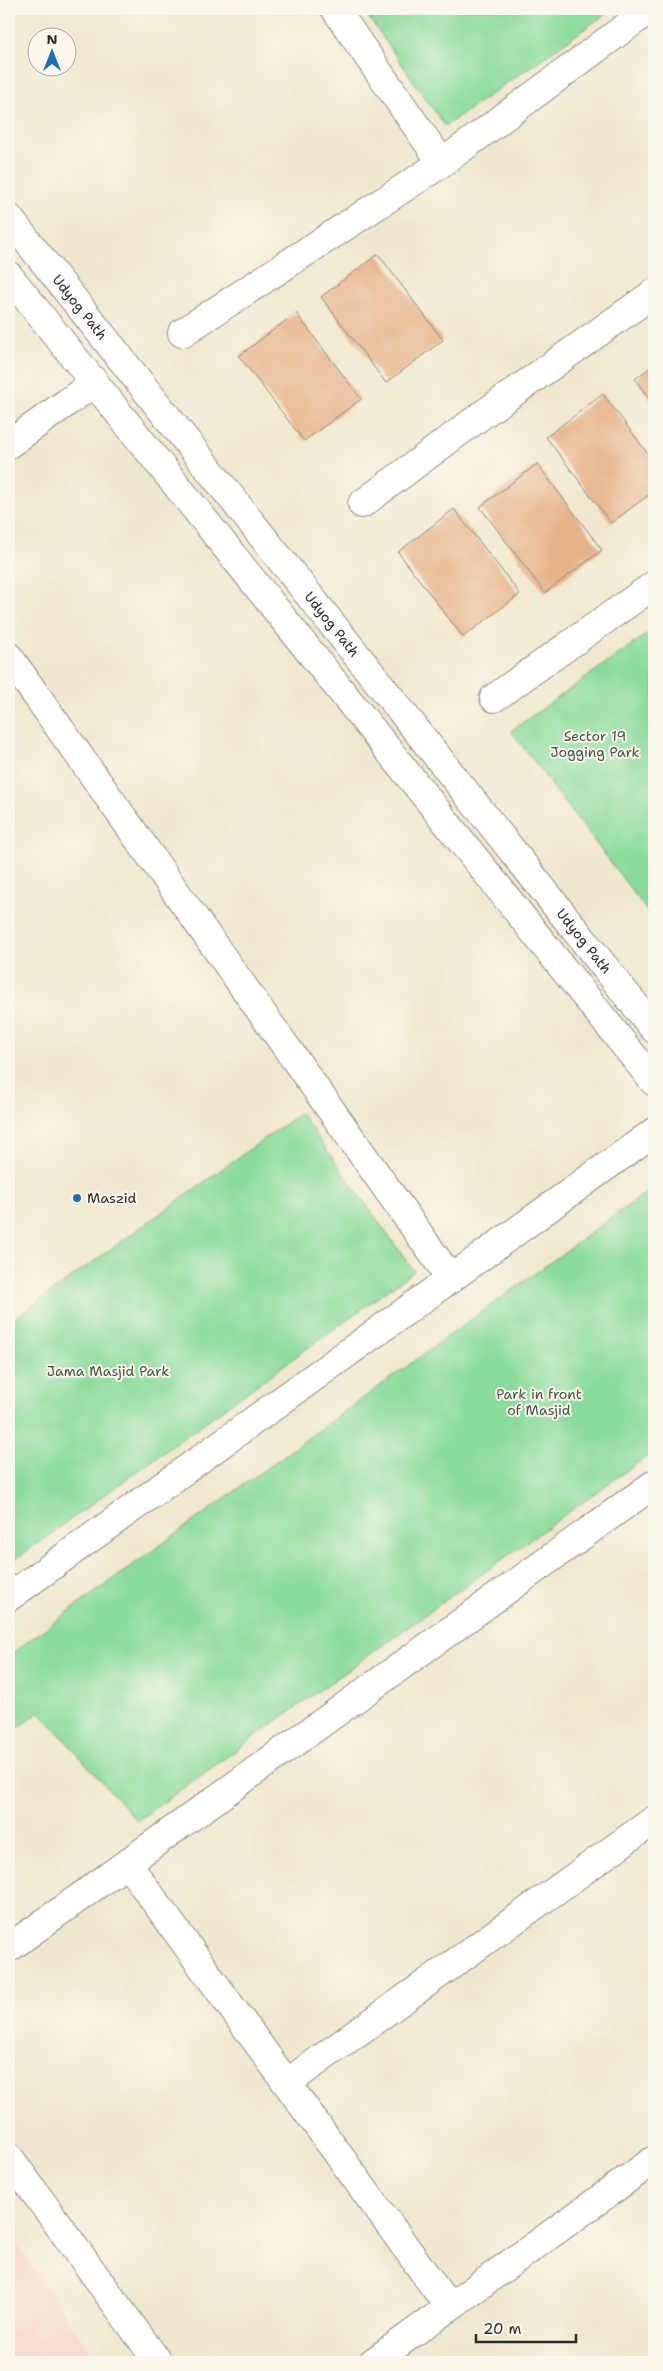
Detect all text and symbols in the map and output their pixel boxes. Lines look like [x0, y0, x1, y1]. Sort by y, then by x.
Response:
north arrow [28, 28, 78, 78]
text: N [46, 30, 58, 48]
street label: Udyog Path [48, 271, 111, 344]
street label: Udyog Path [301, 588, 364, 661]
park label: Sector 19 Jogging Park [550, 727, 640, 761]
street label: Udyog Path [553, 905, 616, 977]
place label: Maszid [87, 1189, 137, 1207]
marker: Maszid [71, 1192, 83, 1204]
park label: Jama Masjid Park [47, 1362, 169, 1380]
park label: Park in front of Masjid [496, 1385, 582, 1419]
scale bar [476, 2311, 576, 2343]
text: 20 m [483, 2319, 522, 2339]

